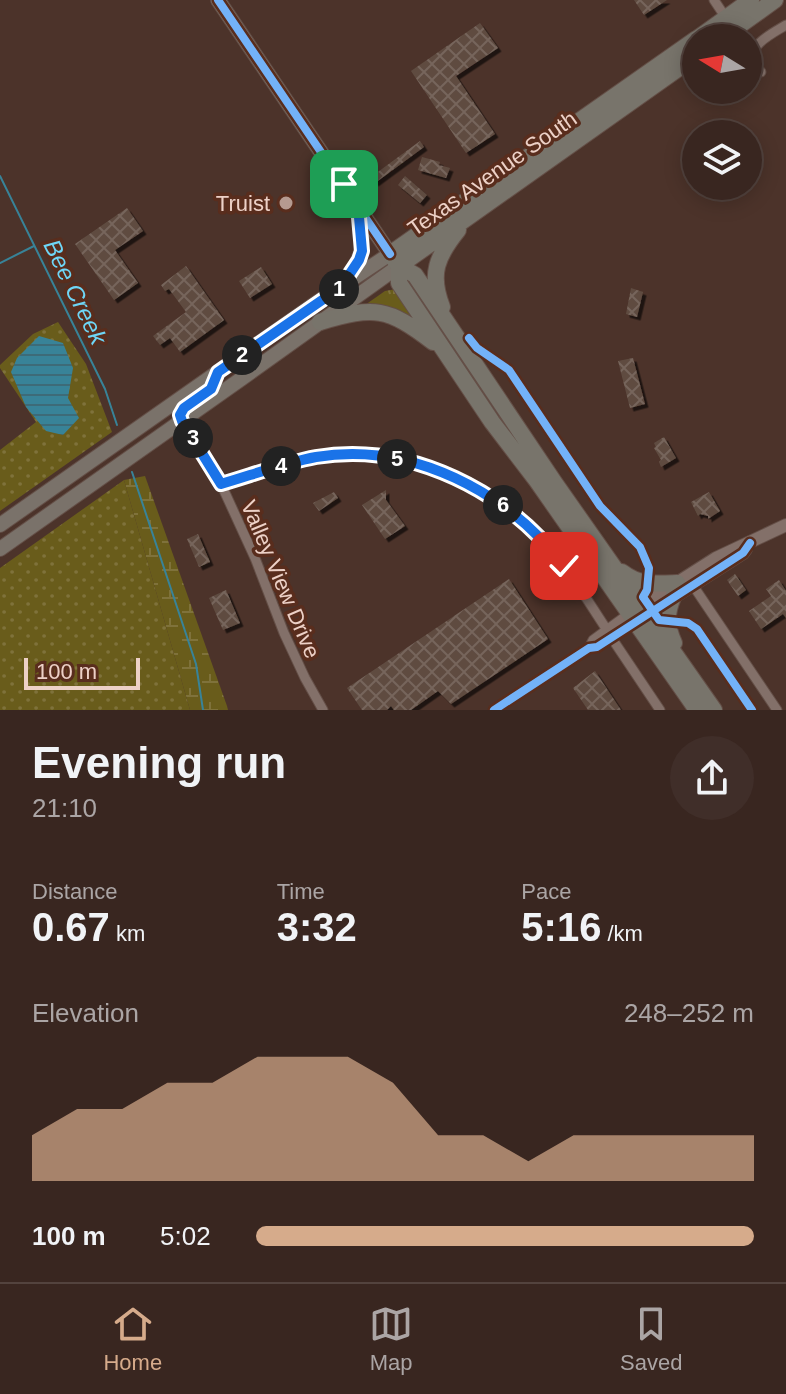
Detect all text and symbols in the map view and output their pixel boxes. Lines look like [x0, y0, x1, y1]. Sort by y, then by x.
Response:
north arrow [682, 24, 762, 104]
map controls [682, 24, 762, 200]
street label: Texas Avenue South [403, 106, 581, 241]
button: layers [682, 120, 762, 200]
pin [310, 150, 378, 218]
icon: arrive [322, 162, 366, 206]
place label: Truist [216, 191, 270, 216]
marker: Truist [277, 194, 295, 212]
water label: Bee Creek [38, 235, 113, 350]
pin: 1 [319, 269, 359, 309]
text: 1 [333, 276, 345, 301]
pin: 2 [222, 335, 262, 375]
text: 2 [236, 342, 248, 367]
pin: 3 [173, 418, 213, 458]
text: 3 [187, 425, 199, 450]
pin: 5 [377, 439, 417, 479]
pin: 4 [261, 446, 301, 486]
text: 5 [391, 446, 403, 471]
text: 4 [275, 453, 287, 478]
pin: 6 [483, 485, 523, 525]
text: 6 [497, 492, 509, 517]
street label: Valley View Drive [236, 496, 325, 662]
pin [530, 532, 598, 600]
icon: check [542, 544, 586, 588]
scale bar [24, 654, 140, 690]
text: 100 m [36, 659, 97, 684]
button: share [670, 736, 754, 820]
text: Evening run [32, 738, 286, 787]
text: 21:10 [32, 793, 97, 823]
text: Distance [32, 879, 118, 904]
text: Time [277, 879, 325, 904]
text: Pace [521, 879, 571, 904]
text: 0.67 [32, 905, 110, 949]
text: 3:32 [277, 905, 357, 949]
text: 5:16 [521, 905, 601, 949]
text: km [110, 921, 145, 946]
text: /km [601, 921, 643, 946]
text: Elevation [32, 998, 139, 1028]
text: 248–252 m [624, 998, 754, 1028]
text: 100 m [32, 1221, 106, 1251]
text: 5:02 [160, 1221, 211, 1251]
tab: Home [103, 1302, 162, 1376]
tab: Map [369, 1302, 413, 1376]
tab: Saved [620, 1302, 683, 1376]

